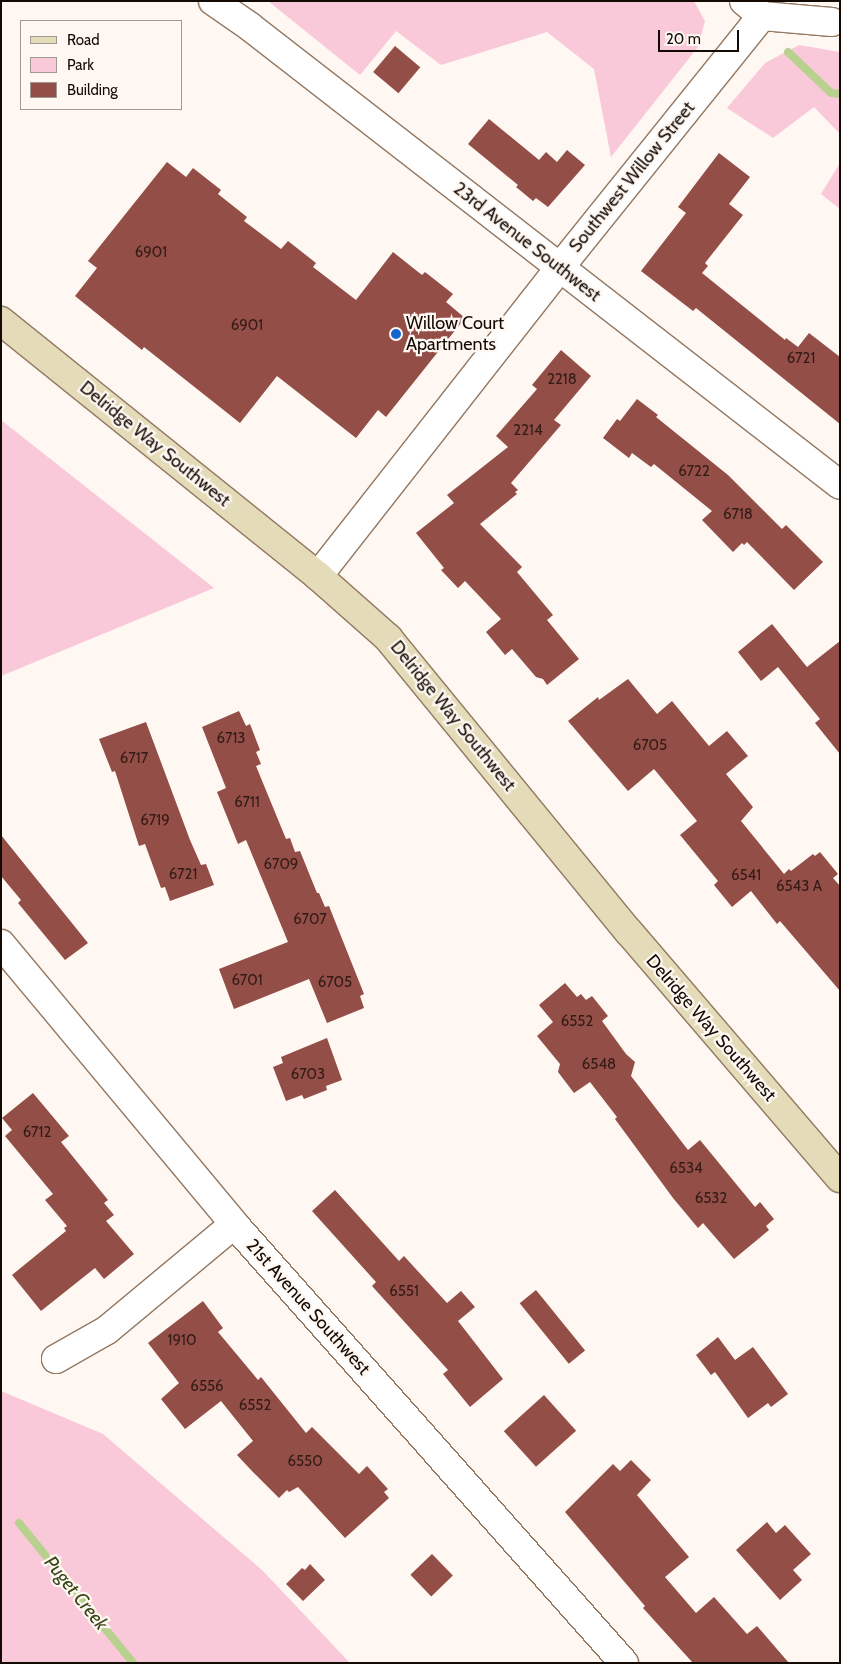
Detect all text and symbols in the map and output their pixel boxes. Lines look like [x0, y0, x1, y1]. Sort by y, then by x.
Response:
legend [20, 20, 182, 110]
scale bar [661, 20, 742, 52]
text: 20 m [666, 30, 701, 48]
text: Road [67, 31, 100, 49]
text: Park [67, 56, 94, 74]
text: Building [67, 81, 118, 99]
street label: Southwest Willow Street [565, 97, 699, 257]
street label: 23rd Avenue Southwest [449, 178, 605, 306]
house number: 6901 [135, 244, 167, 262]
place label: Willow Court Apartments [406, 313, 504, 356]
house number: 6901 [231, 317, 263, 335]
marker: Willow Court Apartments [390, 328, 402, 340]
house number: 6721 [787, 350, 815, 368]
house number: 2218 [547, 371, 577, 389]
street label: Delridge Way Southwest [75, 377, 235, 511]
house number: 2214 [513, 422, 543, 440]
house number: 6722 [678, 463, 710, 481]
house number: 6718 [723, 506, 753, 524]
street label: Delridge Way Southwest [386, 636, 520, 796]
house number: 6713 [217, 730, 245, 748]
house number: 6705 [633, 737, 667, 755]
house number: 6717 [120, 750, 148, 768]
house number: 6711 [234, 794, 260, 812]
house number: 6719 [140, 812, 170, 830]
house number: 6709 [264, 856, 298, 874]
house number: 6721 [169, 866, 197, 884]
house number: 6541 [731, 867, 761, 885]
house number: 6543 A [776, 878, 822, 896]
house number: 6707 [293, 911, 327, 929]
street label: Delridge Way Southwest [641, 950, 781, 1106]
house number: 6701 [231, 972, 263, 990]
house number: 6705 [318, 974, 352, 992]
house number: 6552 [561, 1013, 593, 1031]
house number: 6548 [582, 1056, 616, 1074]
house number: 6703 [291, 1066, 325, 1084]
house number: 6712 [23, 1124, 51, 1142]
house number: 6534 [669, 1160, 703, 1178]
house number: 6532 [695, 1190, 727, 1208]
street label: 21st Avenue Southwest [241, 1235, 375, 1379]
house number: 6551 [389, 1283, 419, 1301]
house number: 1910 [168, 1332, 196, 1350]
house number: 6556 [190, 1378, 224, 1396]
house number: 6552 [239, 1397, 271, 1415]
house number: 6550 [287, 1453, 323, 1471]
water label: Puget Creek [39, 1551, 113, 1635]

